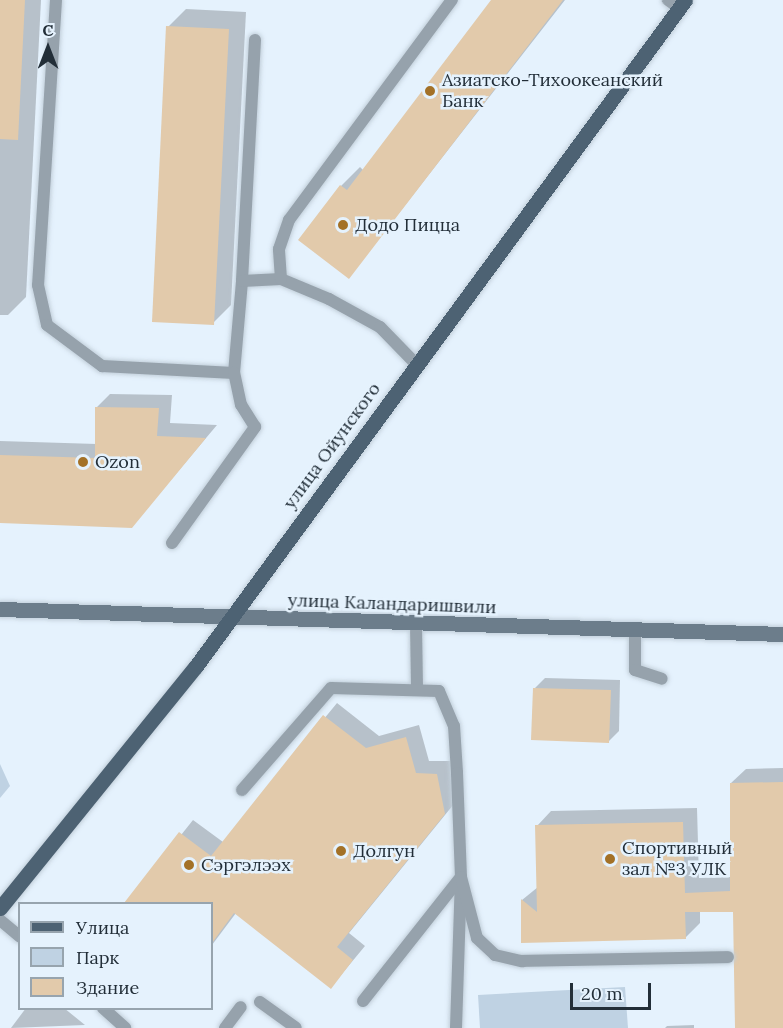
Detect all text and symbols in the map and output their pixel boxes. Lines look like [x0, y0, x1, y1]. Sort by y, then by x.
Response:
north arrow [18, 18, 78, 78]
text: С [42, 20, 54, 40]
place label: Азиатско-Тихоокеанский Банк [442, 70, 663, 112]
marker: Азиатско-Тихоокеанский Банк [423, 84, 437, 98]
place label: Додо Пицца [355, 214, 460, 236]
marker: Додо Пицца [336, 218, 350, 232]
street label: улица Ойунского [279, 379, 385, 513]
place label: Ozon [95, 451, 140, 473]
marker: Ozon [76, 455, 90, 469]
street label: улица Каландаришвили [287, 590, 497, 618]
place label: Спортивный зал №3 УЛК [622, 838, 732, 880]
place label: Долгун [353, 840, 415, 862]
marker: Долгун [334, 844, 348, 858]
marker: Спортивный зал №3 УЛК [603, 852, 617, 866]
place label: Сэргэлээх [201, 854, 291, 876]
marker: Сэргэлээх [182, 858, 196, 872]
legend [18, 902, 213, 1010]
text: Улица [76, 916, 129, 939]
text: Парк [76, 946, 119, 969]
scale bar [573, 971, 654, 1009]
text: Здание [76, 976, 139, 999]
text: 20 m [581, 982, 623, 1005]

